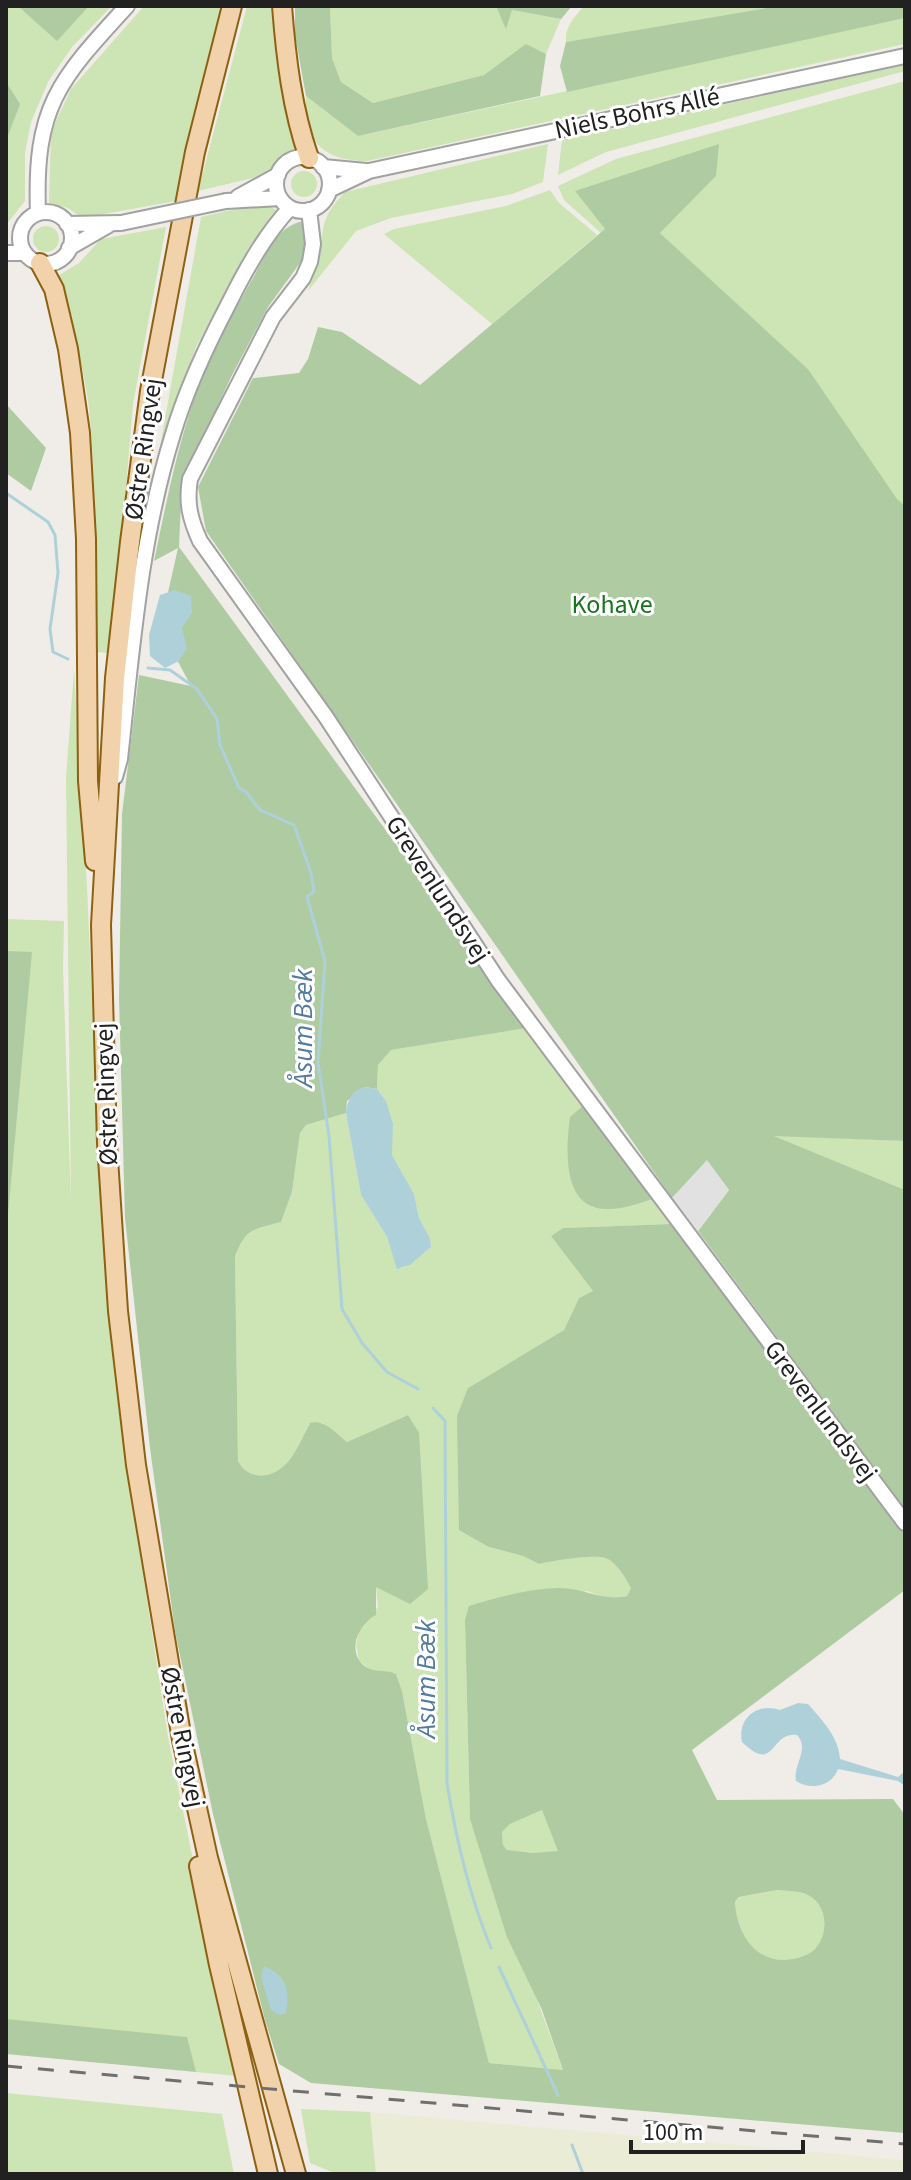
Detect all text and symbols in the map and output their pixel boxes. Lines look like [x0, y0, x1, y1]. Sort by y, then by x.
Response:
street label: Niels Bohrs Allé [551, 77, 723, 149]
street label: Østre Ringvej [115, 376, 171, 522]
park label: Kohave [571, 586, 653, 623]
street label: Grevenlundsvej [377, 808, 499, 970]
water label: Åsum Bæk [283, 968, 323, 1089]
street label: Østre Ringvej [85, 1022, 127, 1166]
street label: Grevenlundsvej [755, 1333, 887, 1489]
water label: Åsum Bæk [406, 1619, 446, 1740]
street label: Østre Ringvej [151, 1663, 215, 1811]
scale bar [631, 2104, 803, 2154]
text: 100 m [643, 2115, 703, 2150]

